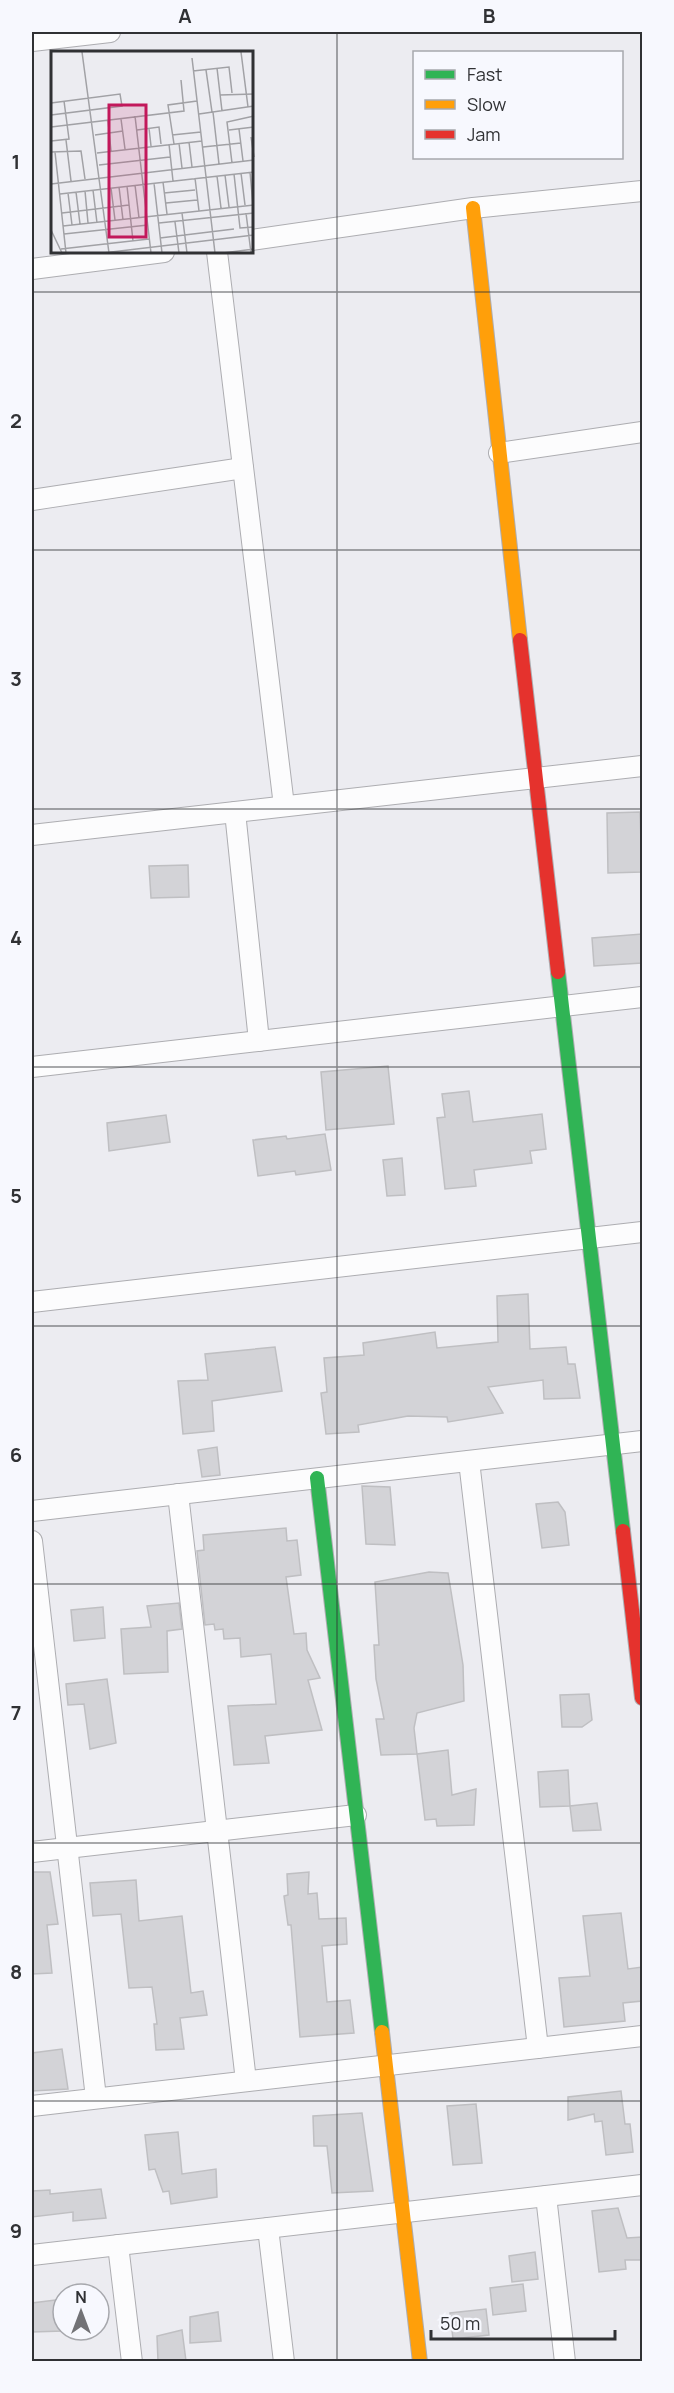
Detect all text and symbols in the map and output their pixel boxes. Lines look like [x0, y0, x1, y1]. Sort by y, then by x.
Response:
text: A [178, 2, 192, 29]
text: B [483, 2, 496, 29]
inset map [51, 51, 254, 254]
legend [413, 51, 623, 159]
text: Fast [467, 62, 502, 86]
text: Slow [467, 92, 507, 116]
text: Jam [467, 122, 501, 146]
text: 1 [12, 148, 20, 175]
text: 2 [10, 407, 22, 434]
text: 3 [10, 665, 22, 692]
text: 4 [10, 924, 22, 951]
text: 5 [10, 1182, 22, 1209]
text: 6 [10, 1441, 22, 1468]
text: 7 [11, 1699, 21, 1726]
text: 8 [10, 1958, 22, 1985]
text: 9 [10, 2217, 22, 2244]
north arrow [51, 2282, 111, 2342]
text: N [75, 2286, 87, 2308]
scale bar [431, 2303, 616, 2341]
text: 50 m [440, 2311, 480, 2335]

